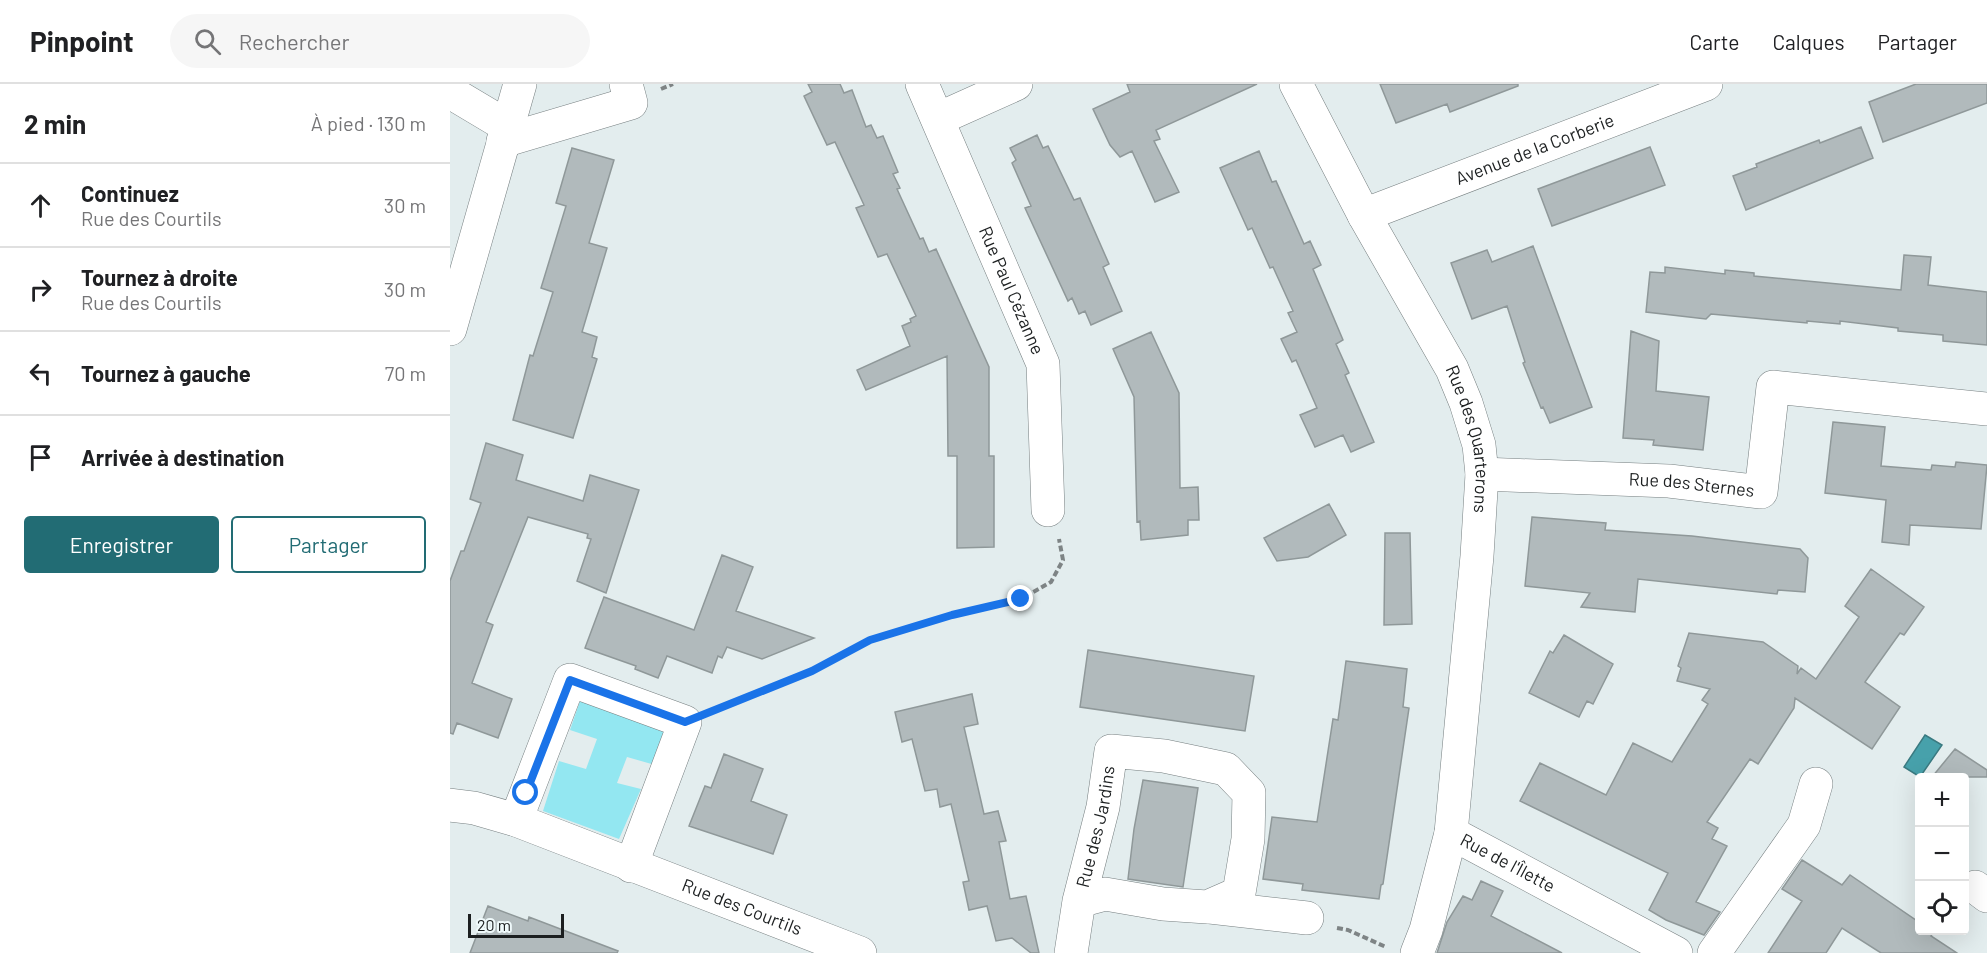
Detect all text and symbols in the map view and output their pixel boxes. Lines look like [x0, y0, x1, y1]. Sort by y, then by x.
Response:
search box [170, 14, 590, 68]
text: Pinpoint [30, 24, 134, 58]
icon: search [191, 25, 224, 58]
text: Rechercher [239, 28, 349, 54]
text: Carte [1690, 29, 1739, 54]
text: Calques [1772, 29, 1845, 54]
text: Partager [1878, 29, 1957, 54]
text: 2 min [24, 108, 86, 139]
street label: Avenue de la Corberie [1452, 108, 1617, 189]
text: À pied · 130 m [311, 111, 426, 135]
text: Continuez [81, 180, 179, 206]
icon: ahead [24, 189, 57, 222]
text: 30 m [384, 193, 426, 217]
text: Rue des Courtils [81, 206, 222, 230]
street label: Rue Paul Cézanne [975, 223, 1050, 358]
text: Tournez à droite [81, 264, 238, 290]
icon: right [24, 273, 57, 306]
text: 30 m [384, 277, 426, 301]
text: Rue des Courtils [81, 290, 222, 314]
icon: left [24, 357, 57, 390]
text: Tournez à gauche [81, 360, 251, 386]
text: 70 m [385, 361, 426, 385]
street label: Rue des Quarterons [1442, 362, 1494, 514]
icon: arrive [24, 441, 57, 474]
text: Arrivée à destination [81, 444, 284, 470]
street label: Rue des Sternes [1628, 468, 1756, 501]
button: Enregistrer [24, 516, 219, 573]
button: Partager [231, 516, 426, 573]
route end [1007, 585, 1033, 611]
street label: Rue des Jardins [1071, 764, 1119, 890]
map controls [1915, 773, 1969, 935]
button: + [1915, 773, 1969, 827]
route start [512, 779, 538, 805]
button: − [1915, 827, 1969, 881]
street label: Rue de l'Îlette [1457, 828, 1559, 897]
street label: Rue des Courtils [679, 873, 805, 939]
button: locate [1915, 881, 1969, 935]
scale bar [468, 911, 564, 938]
text: 20 m [477, 915, 511, 934]

